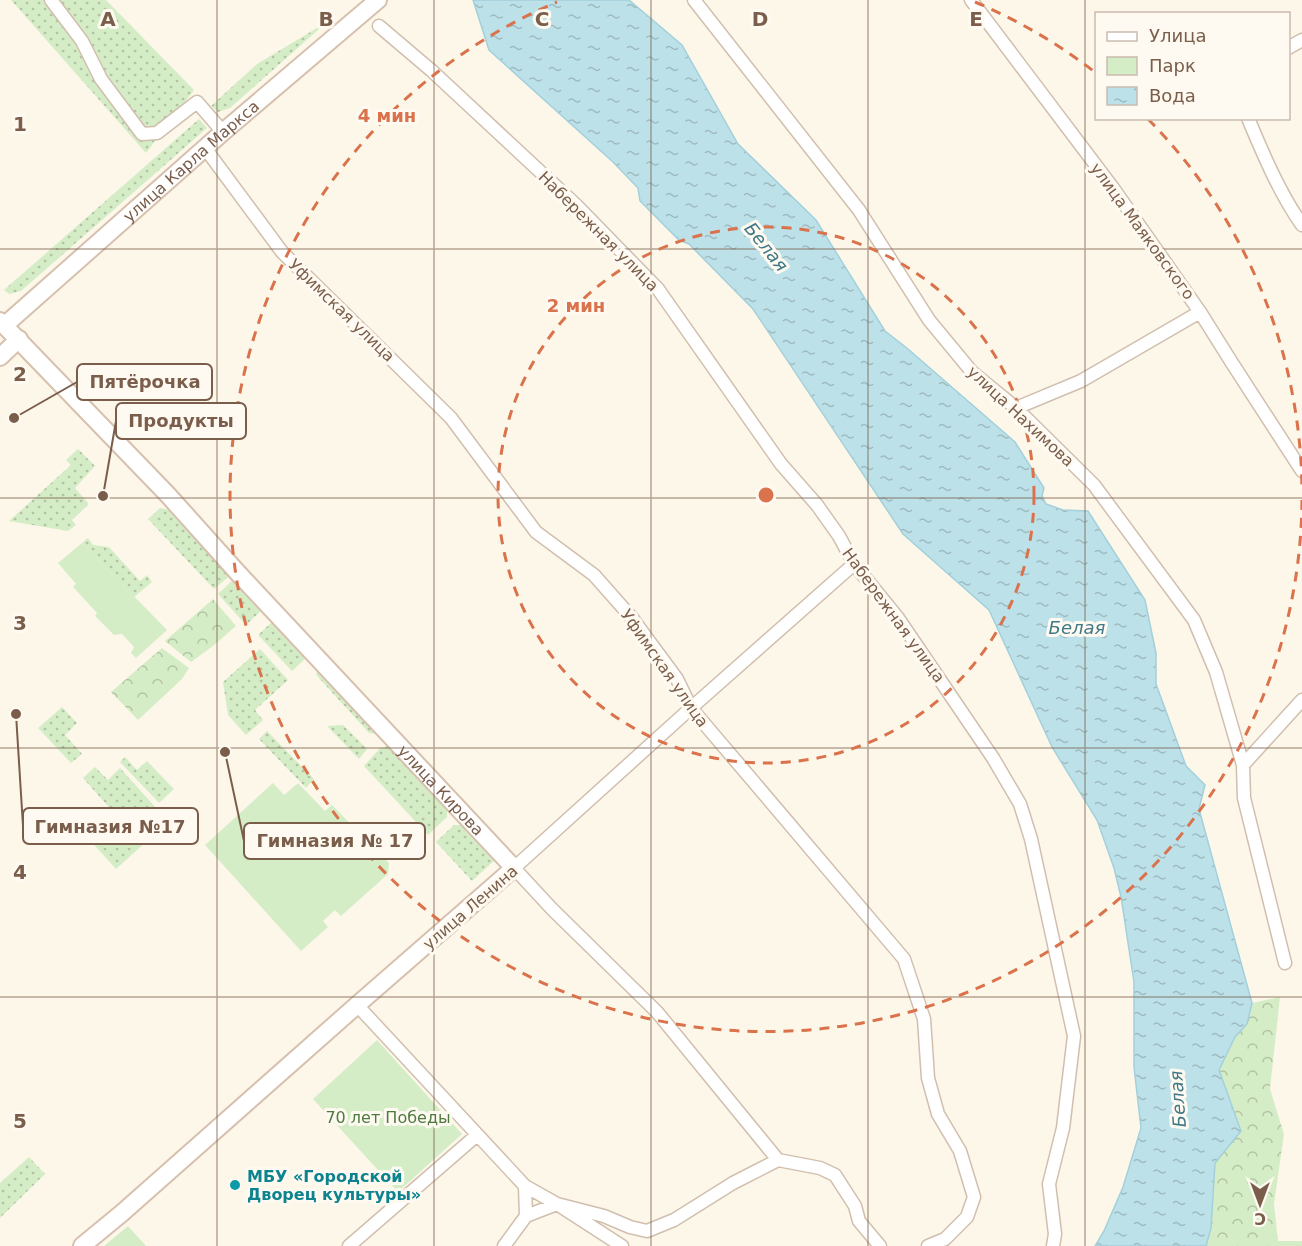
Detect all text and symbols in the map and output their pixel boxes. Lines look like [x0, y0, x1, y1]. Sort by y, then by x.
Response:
text: A [100, 7, 116, 31]
text: B [318, 7, 334, 31]
text: C [535, 7, 549, 31]
text: D [752, 7, 768, 31]
text: E [969, 7, 983, 31]
legend [1095, 12, 1290, 120]
text: Улица [1149, 25, 1206, 46]
text: Парк [1149, 55, 1196, 76]
text: Вода [1149, 85, 1196, 106]
street label: улица Карла Маркса [119, 97, 263, 226]
text: 4 мин [358, 105, 416, 126]
text: 1 [13, 112, 27, 136]
street label: улица Маяковского [1087, 159, 1199, 303]
street label: Набережная улица [535, 167, 663, 295]
water label: Белая [740, 218, 793, 275]
street label: Уфимская улица [285, 255, 398, 366]
text: 2 мин [547, 295, 605, 316]
text: 2 [13, 362, 27, 386]
street label: улица Нахимова [963, 362, 1078, 471]
callout: Пятёрочка [77, 364, 212, 400]
text: Пятёрочка [89, 371, 201, 392]
callout: Продукты [116, 403, 246, 439]
text: Продукты [128, 410, 234, 431]
centre of rings [756, 485, 776, 505]
street label: Набережная улица [838, 544, 949, 686]
street label: Уфимская улица [617, 606, 712, 731]
text: 3 [13, 611, 27, 635]
water label: Белая [1049, 617, 1106, 638]
street label: улица Кирова [394, 741, 488, 840]
callout: Гимназия №17 [23, 808, 198, 844]
text: Гимназия №17 [35, 816, 185, 837]
callout: Гимназия № 17 [244, 823, 425, 859]
text: Гимназия № 17 [256, 830, 414, 851]
text: 4 [13, 860, 27, 884]
street label: улица Ленина [419, 861, 521, 954]
water label: Белая [1165, 1070, 1190, 1128]
park label: 70 лет Победы [325, 1108, 451, 1127]
text: 5 [13, 1109, 27, 1133]
place label: МБУ «Городской Дворец культуры» [247, 1167, 421, 1204]
north arrow [1230, 1174, 1290, 1234]
marker: МБУ «Городской Дворец культуры» [228, 1178, 242, 1192]
text: С [1254, 1209, 1266, 1228]

